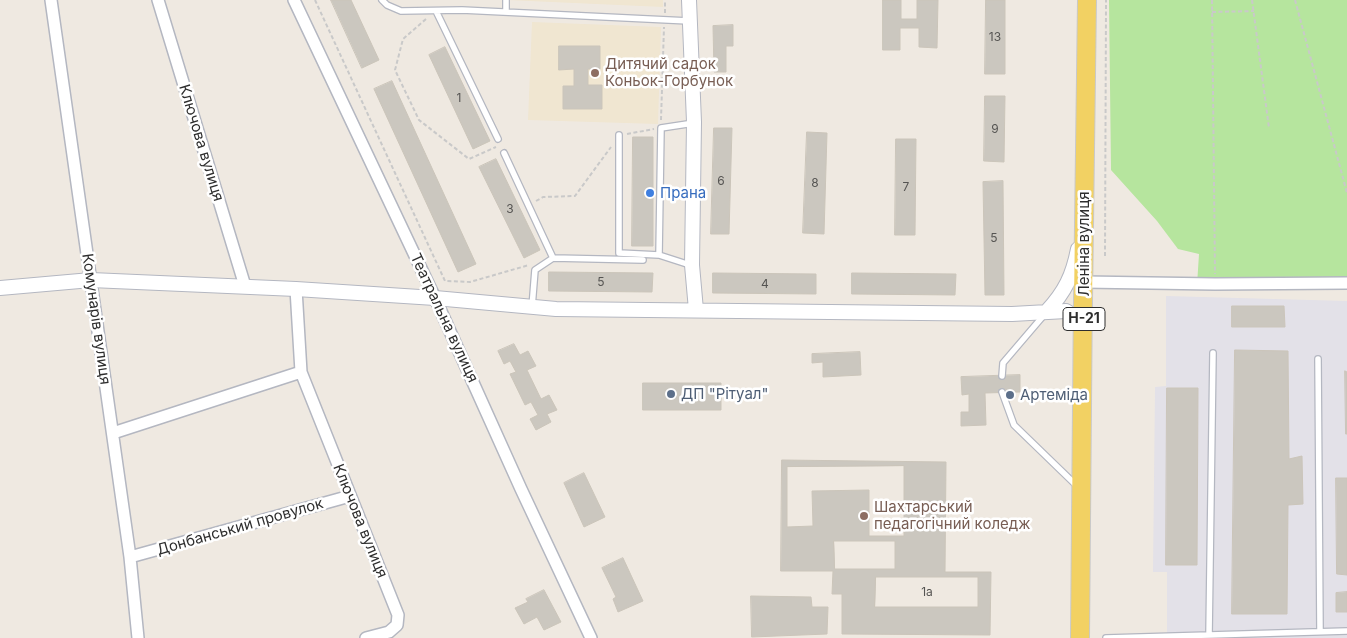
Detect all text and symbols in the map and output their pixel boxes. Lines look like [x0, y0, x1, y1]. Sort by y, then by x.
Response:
house number: 13 [989, 30, 1001, 44]
place label: Дитячий садок Коньок-Горбунок [605, 55, 733, 90]
marker: Дитячий садок Коньок-Горбунок [589, 67, 601, 79]
street label: Ключова вулиця [175, 82, 227, 204]
house number: 1 [457, 91, 461, 105]
house number: 9 [991, 122, 999, 136]
house number: 6 [717, 174, 725, 188]
house number: 8 [811, 176, 819, 190]
house number: 7 [903, 180, 909, 194]
place label: Прана [660, 184, 706, 202]
marker: Прана [644, 187, 656, 199]
street label: Леніна вулиця [1075, 192, 1093, 296]
house number: 3 [506, 202, 514, 216]
house number: 5 [990, 231, 998, 245]
street label: Театральна вулиця [406, 251, 482, 385]
street label: Комунарів вулиця [78, 252, 114, 386]
house number: 5 [597, 275, 605, 289]
house number: 4 [761, 277, 769, 291]
road number: Н-21 [1063, 308, 1105, 330]
place label: ДП "Рітуал" [681, 385, 768, 403]
place label: Артеміда [1020, 386, 1088, 404]
marker: ДП "Рітуал" [665, 388, 677, 400]
marker: Артеміда [1004, 389, 1016, 401]
street label: Ключова вулиця [329, 461, 391, 581]
street label: Донбанський провулок [155, 495, 325, 559]
place label: Шахтарський педагогічний коледж [874, 498, 1030, 533]
marker: Шахтарський педагогічний коледж [858, 510, 870, 522]
house number: 1а [921, 585, 933, 599]

